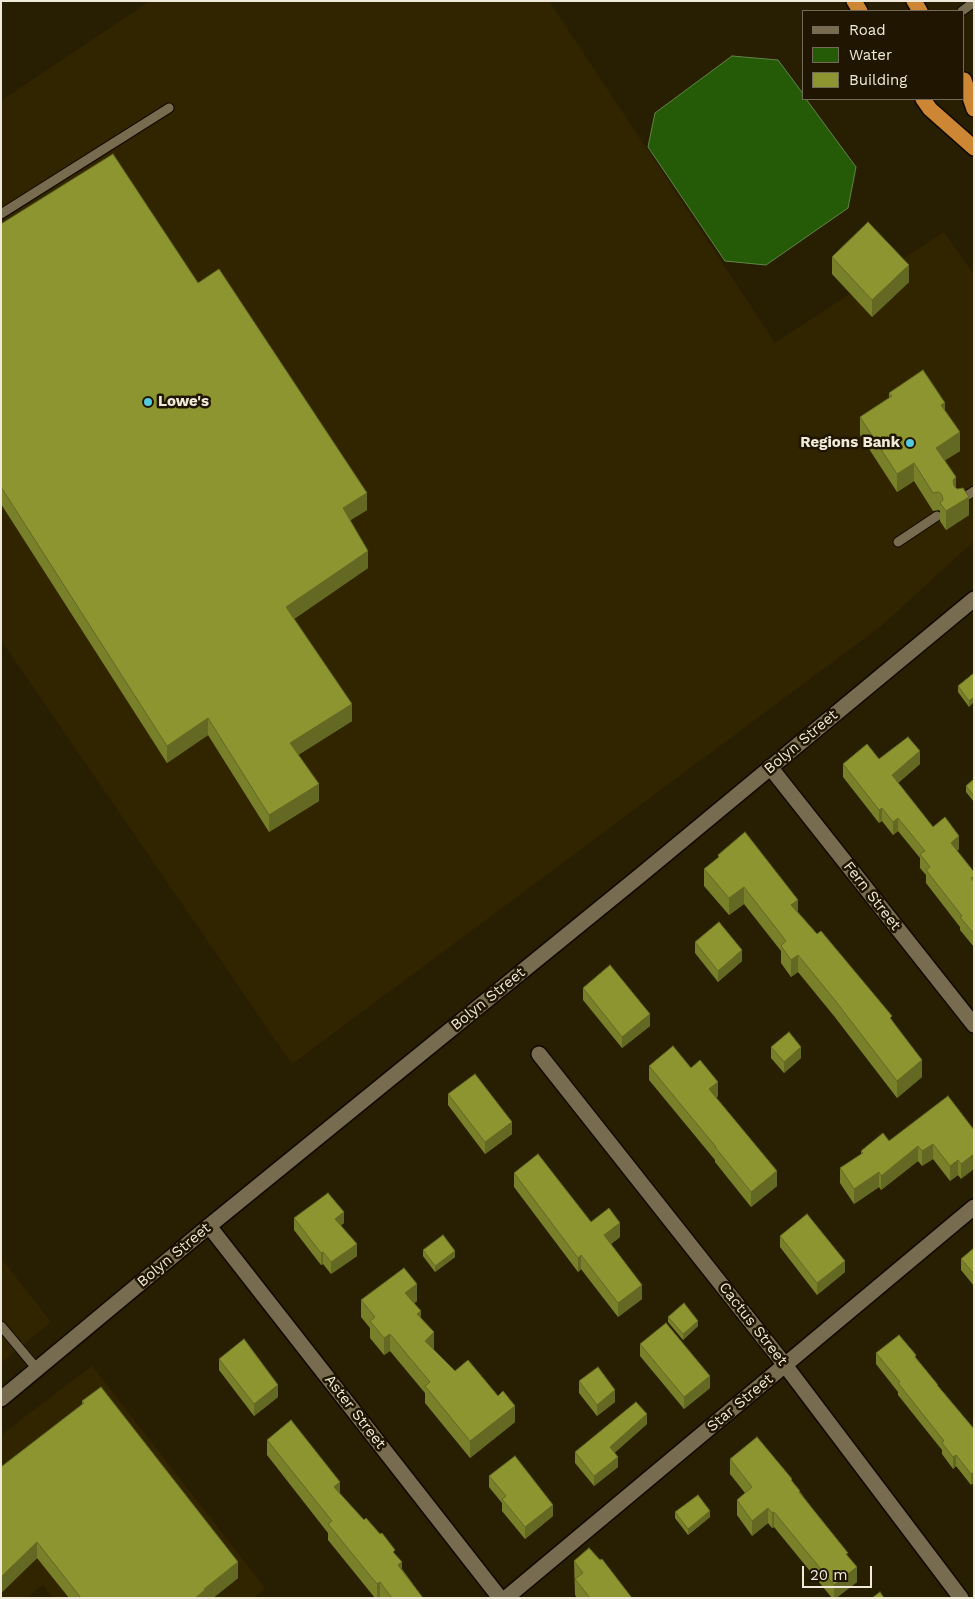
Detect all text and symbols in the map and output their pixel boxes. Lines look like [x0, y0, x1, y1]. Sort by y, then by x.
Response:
legend [802, 10, 965, 100]
text: Road [849, 21, 886, 39]
text: Water [849, 46, 892, 64]
text: Building [849, 71, 907, 89]
place label: Lowe's [158, 393, 209, 411]
marker: Lowe's [142, 396, 154, 408]
place label: Regions Bank [800, 434, 900, 452]
marker: Regions Bank [904, 437, 916, 449]
street label: Bolyn Street [761, 706, 841, 778]
street label: Fern Street [839, 858, 905, 934]
street label: Bolyn Street [447, 964, 529, 1034]
street label: Bolyn Street [134, 1219, 214, 1291]
street label: Cactus Street [715, 1279, 791, 1369]
street label: Star Street [703, 1370, 777, 1436]
street label: Aster Street [320, 1371, 390, 1453]
scale bar [805, 1556, 875, 1588]
text: 20 m [810, 1566, 848, 1584]

